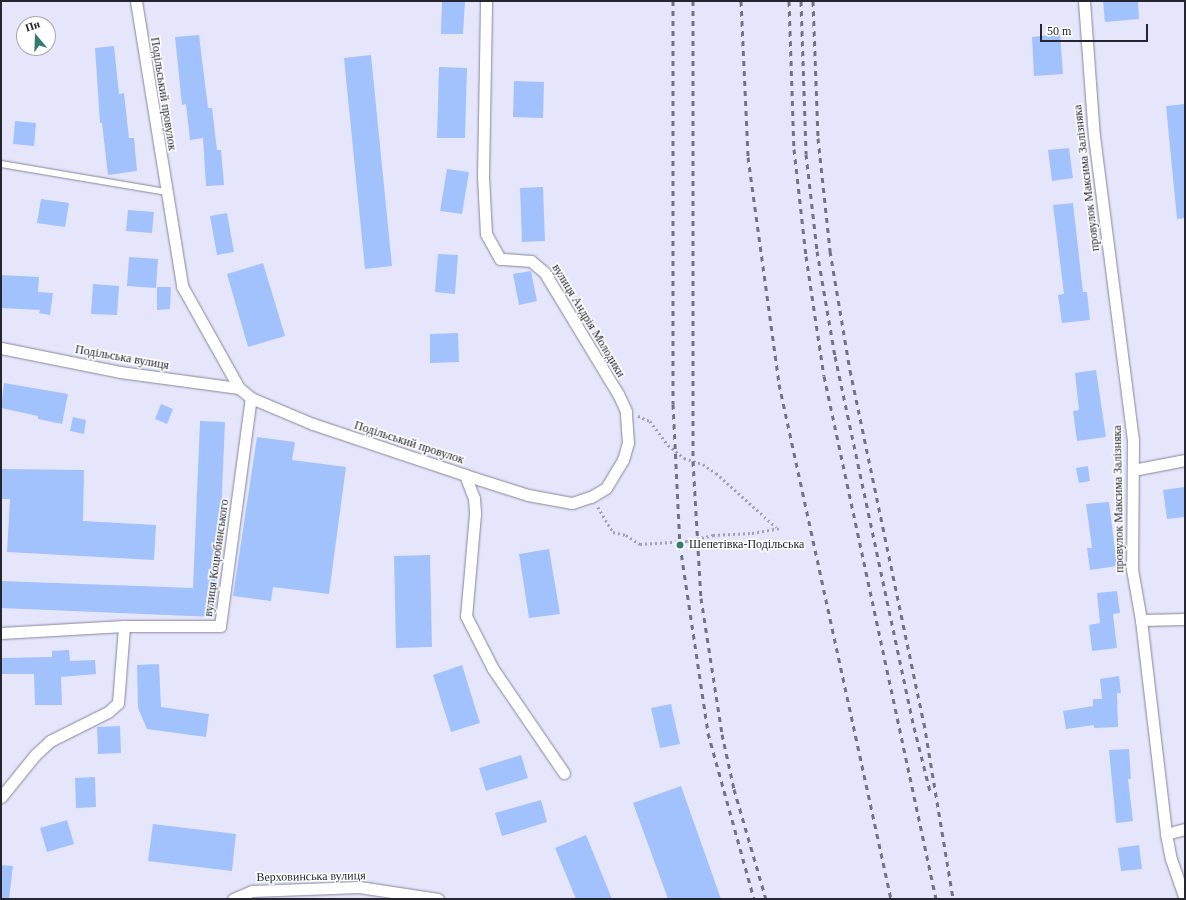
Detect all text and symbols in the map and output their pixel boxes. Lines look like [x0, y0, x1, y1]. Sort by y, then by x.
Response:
north arrow [16, 16, 56, 56]
scale bar [1042, 16, 1150, 42]
text: Пн [23, 17, 41, 34]
text: 50 m [1047, 24, 1071, 38]
street label: Подільський провулок [147, 36, 179, 152]
street label: провулок Максима Залізняка [1071, 104, 1103, 252]
street label: вулиця Андрія Молодики [548, 262, 628, 380]
street label: Подільська вулиця [74, 343, 170, 373]
street label: Подільський провулок [352, 418, 466, 468]
street label: провулок Максима Залізняка [1111, 425, 1127, 573]
street label: вулиця Коцюбинського [202, 498, 232, 618]
place label: Шепетівка-Подільська [689, 538, 804, 552]
marker: Шепетівка-Подільська [674, 539, 686, 551]
street label: Верховинська вулиця [256, 869, 366, 885]

